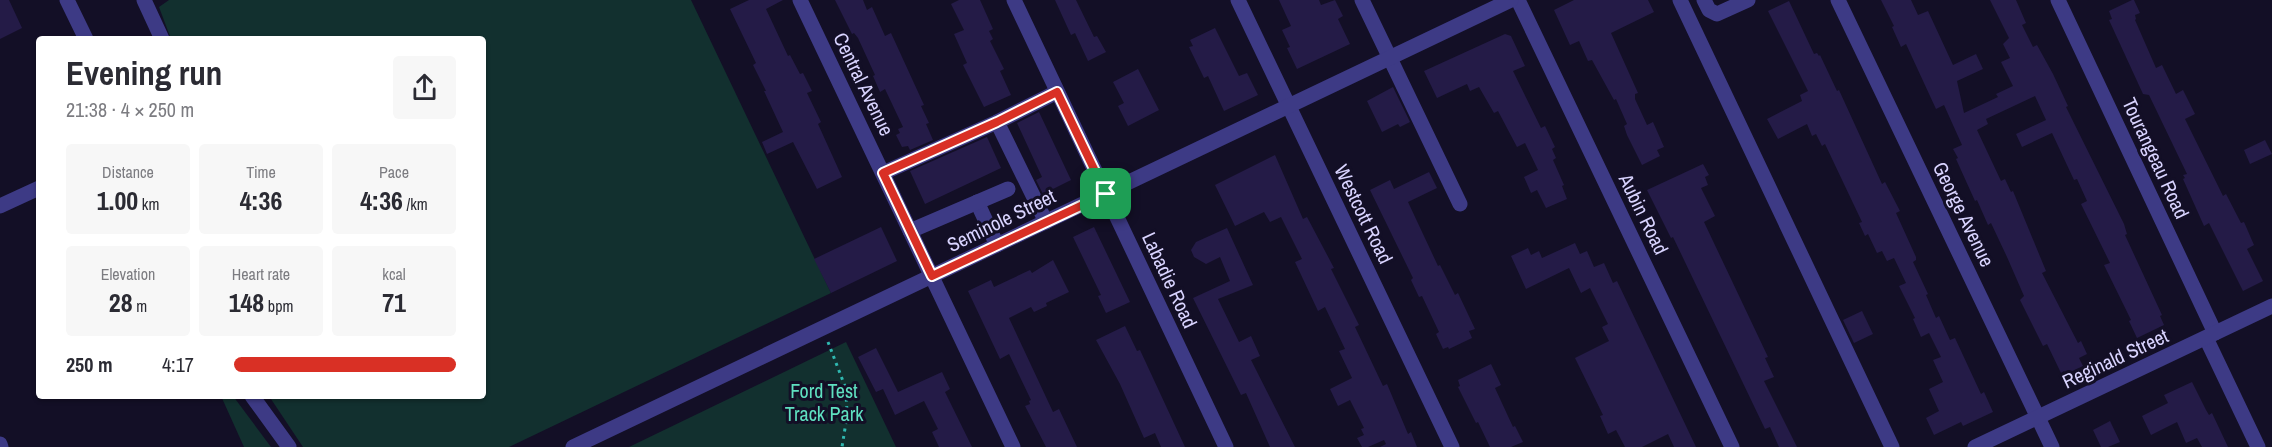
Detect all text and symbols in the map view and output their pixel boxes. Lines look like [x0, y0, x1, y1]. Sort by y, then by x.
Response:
street label: Central Avenue [827, 28, 901, 140]
text: Evening run [66, 51, 222, 95]
button: share [393, 56, 456, 119]
street label: Tourangeau Road [2116, 93, 2196, 223]
text: 21:38 · 4 × 250 m [66, 96, 194, 123]
street label: George Avenue [1927, 157, 2001, 271]
street label: Westcott Road [1328, 160, 1400, 268]
text: Distance [102, 161, 154, 183]
text: Time [246, 161, 276, 183]
text: Pace [379, 161, 409, 183]
pin [1080, 168, 1131, 219]
street label: Aubin Road [1612, 168, 1675, 259]
icon: arrive [1089, 177, 1122, 210]
street label: Seminole Street [942, 182, 1060, 258]
text: 1.00 [97, 183, 138, 218]
text: 4:36 [240, 183, 282, 218]
text: 4:36 [360, 183, 403, 218]
text: km [138, 193, 159, 215]
text: /km [403, 193, 428, 215]
street label: Labadie Road [1136, 228, 1204, 332]
text: Elevation [101, 263, 155, 285]
text: Heart rate [232, 263, 290, 285]
text: kcal [382, 263, 406, 285]
text: 28 [109, 285, 133, 320]
text: 148 [229, 285, 264, 320]
text: 71 [382, 285, 406, 320]
text: m [133, 295, 147, 317]
text: bpm [264, 295, 293, 317]
street label: Reginald Street [2058, 321, 2173, 394]
text: 250 m [66, 351, 113, 378]
text: 4:17 [162, 351, 194, 378]
park label: Ford Test Track Park [785, 377, 864, 427]

